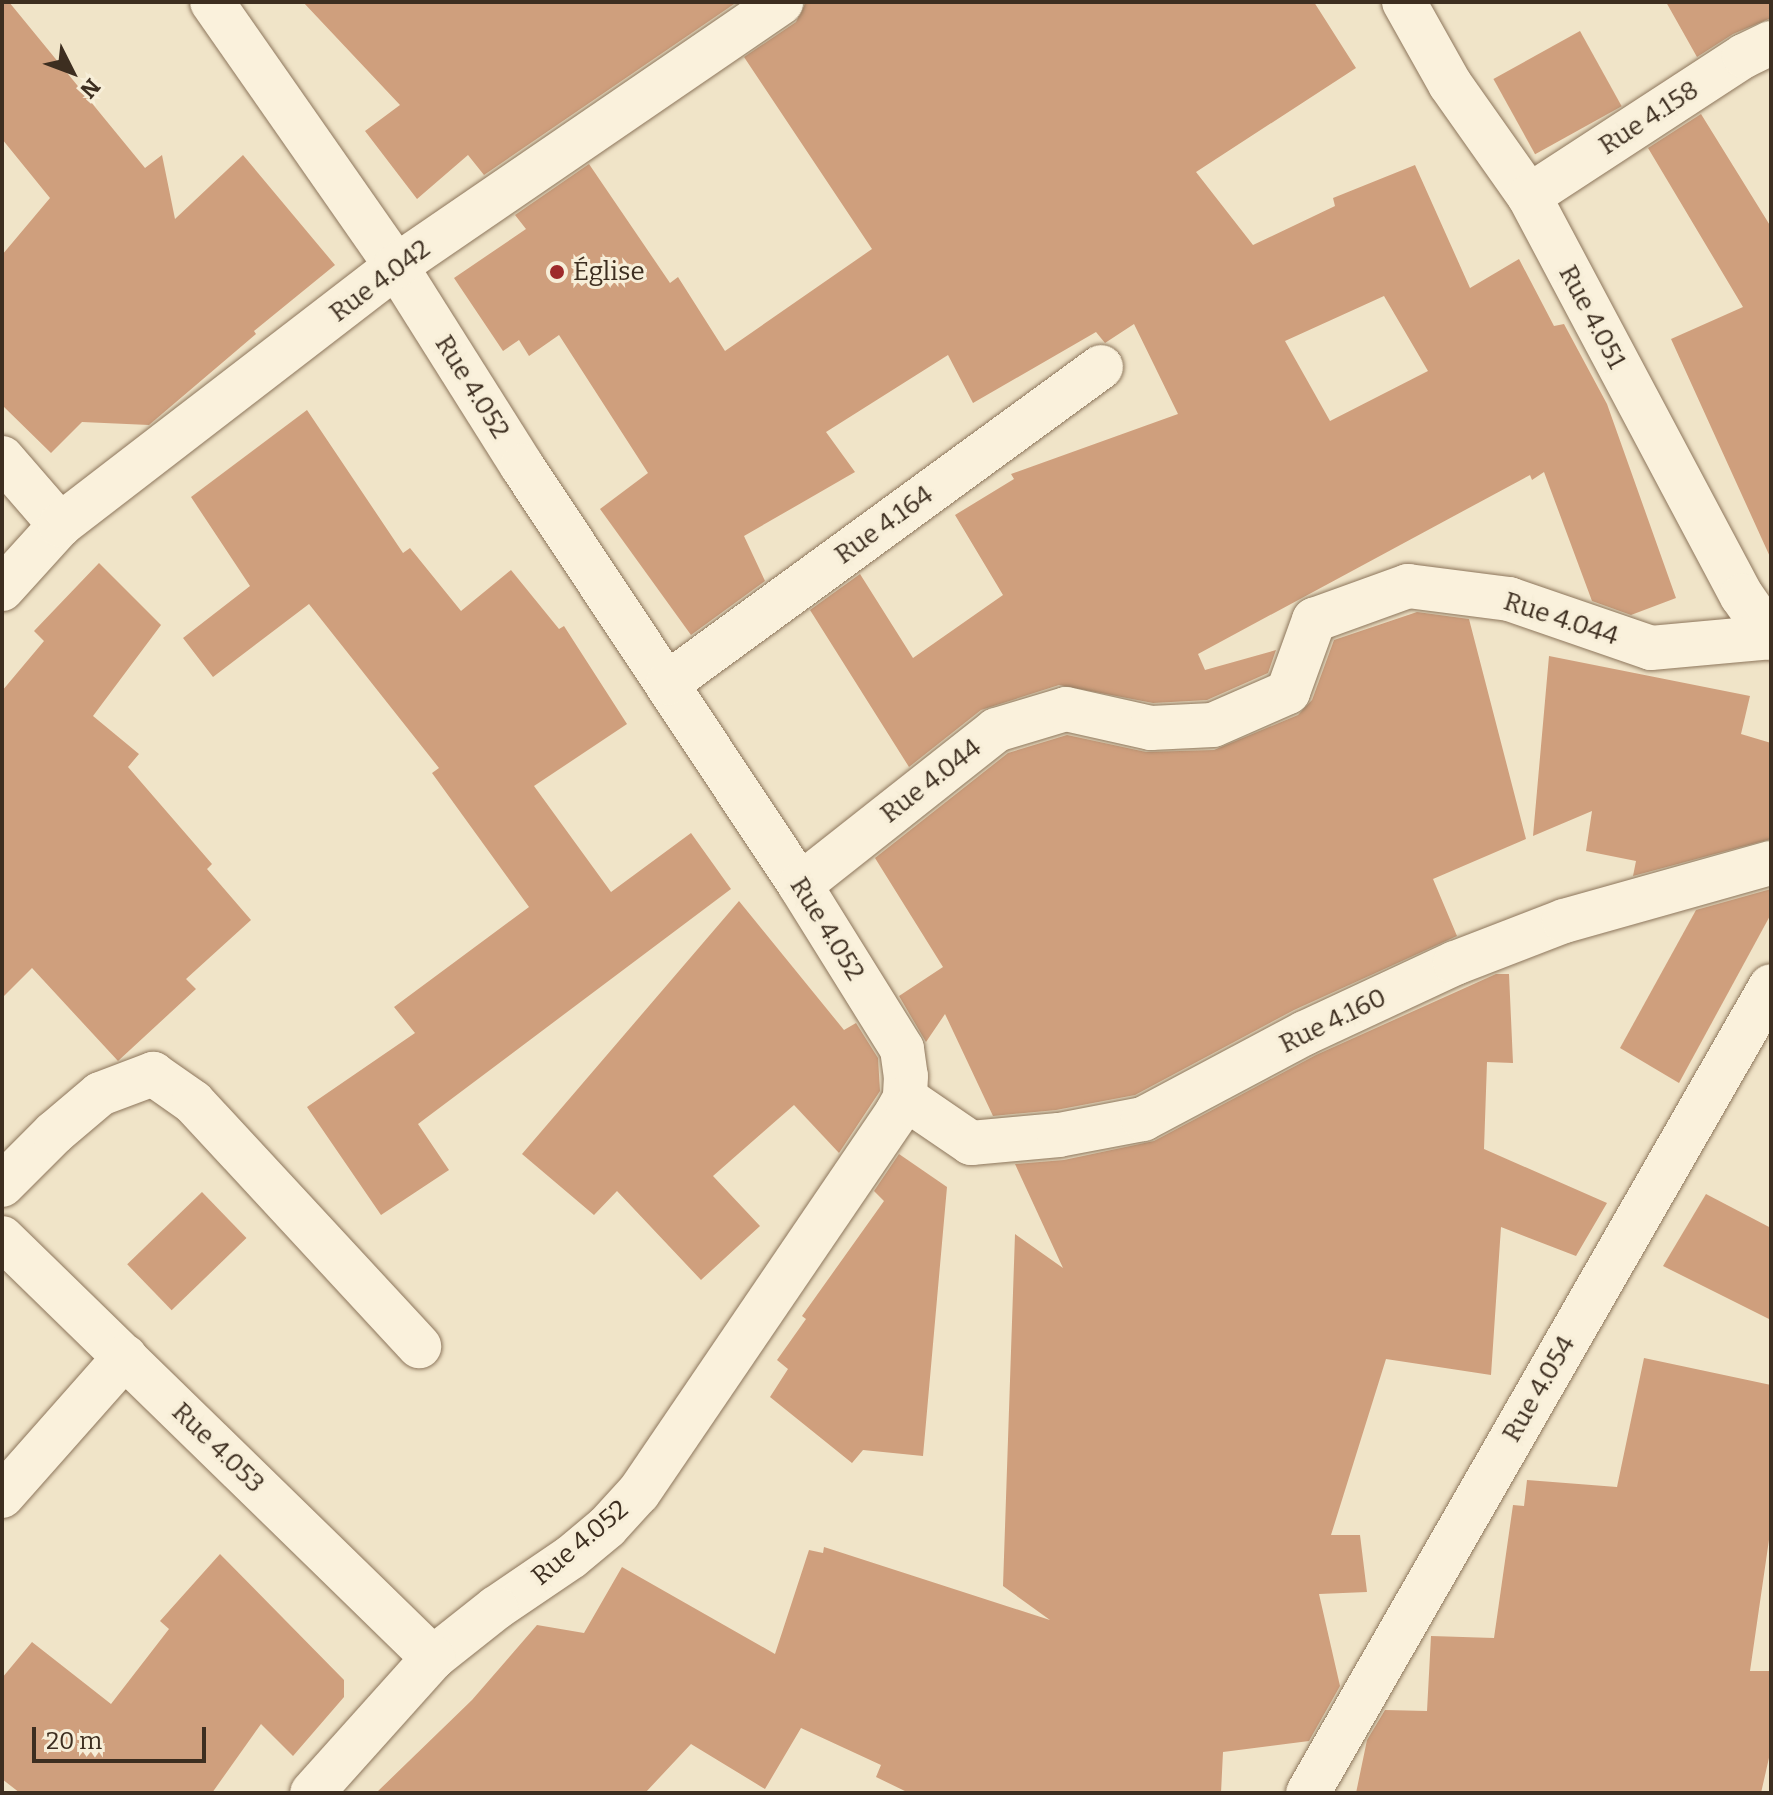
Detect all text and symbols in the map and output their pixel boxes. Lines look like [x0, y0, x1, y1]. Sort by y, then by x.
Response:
north arrow [32, 32, 112, 112]
text: N [74, 73, 106, 104]
street label: Rue 4.158 [1593, 74, 1705, 162]
street label: Rue 4.042 [324, 233, 436, 329]
place label: Église [573, 256, 645, 288]
street label: Rue 4.051 [1552, 260, 1632, 374]
marker: Église [548, 263, 566, 281]
street label: Rue 4.052 [428, 330, 516, 444]
street label: Rue 4.164 [829, 479, 939, 571]
street label: Rue 4.044 [1500, 586, 1622, 652]
street label: Rue 4.044 [875, 732, 987, 830]
street label: Rue 4.052 [783, 872, 871, 986]
street label: Rue 4.160 [1275, 982, 1391, 1060]
street label: Rue 4.054 [1496, 1330, 1582, 1448]
street label: Rue 4.053 [165, 1396, 271, 1500]
street label: Rue 4.052 [526, 1494, 634, 1592]
scale bar [36, 1711, 210, 1761]
text: 20 m [46, 1727, 102, 1755]

